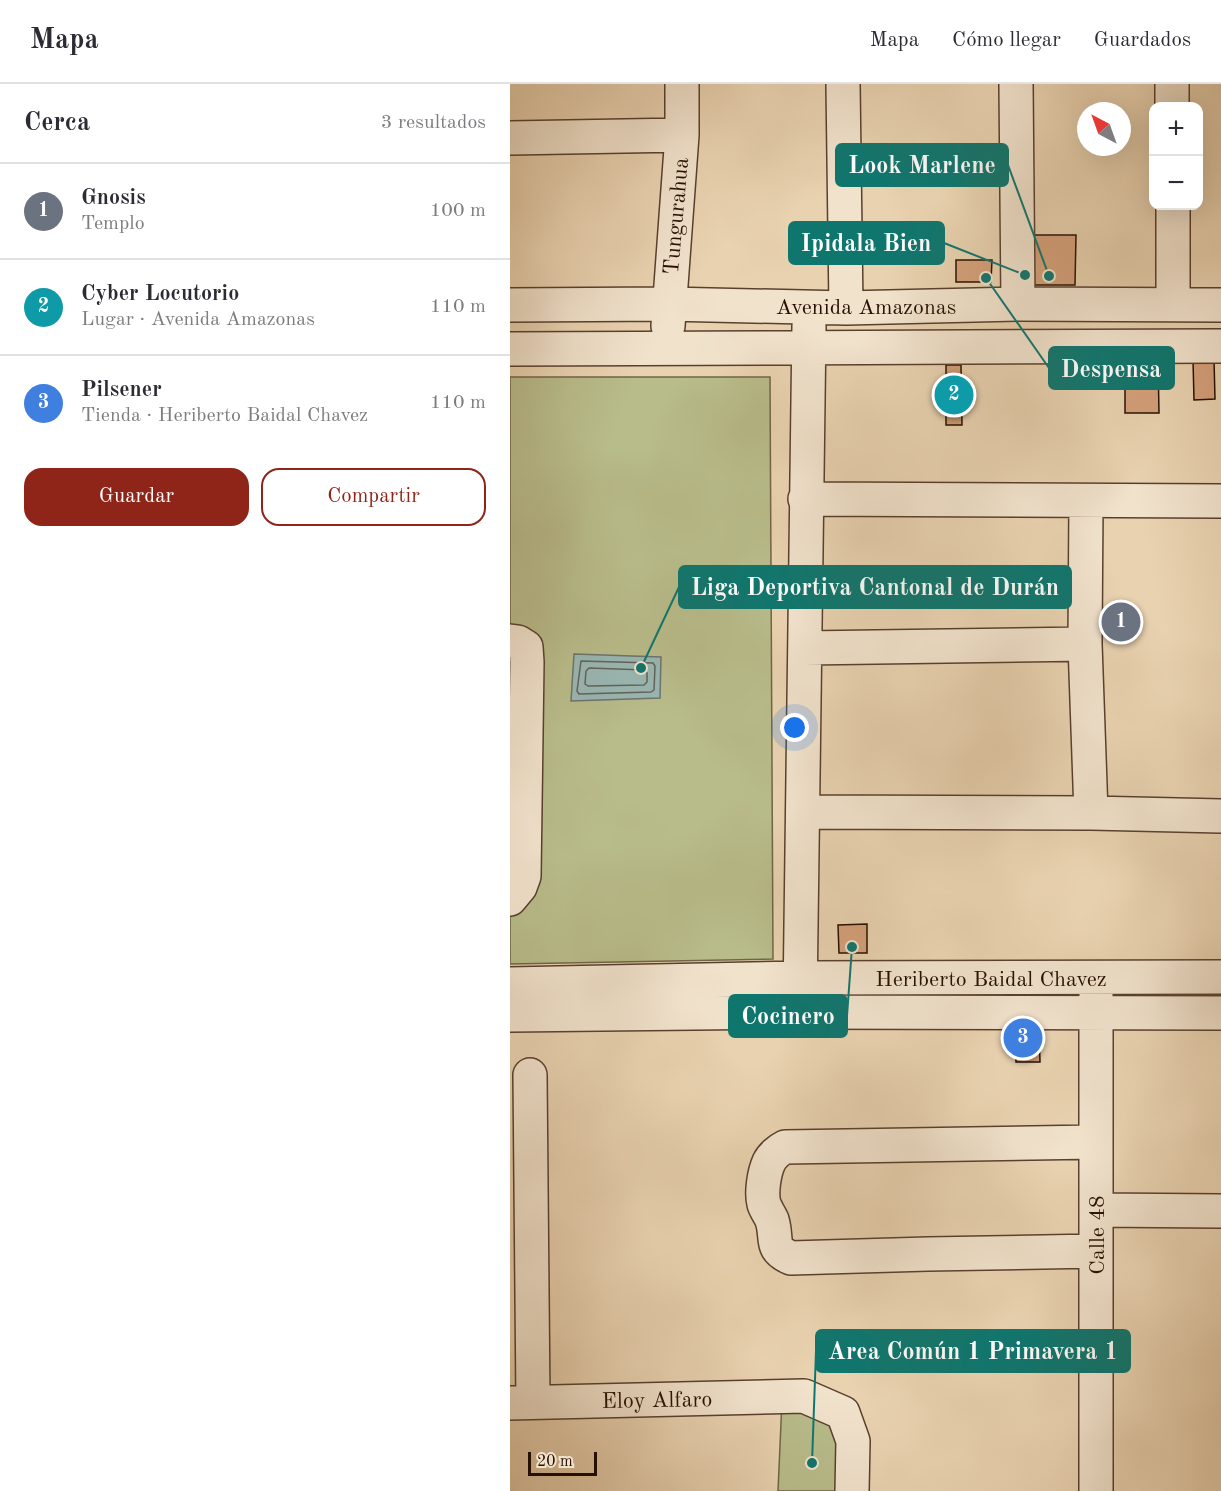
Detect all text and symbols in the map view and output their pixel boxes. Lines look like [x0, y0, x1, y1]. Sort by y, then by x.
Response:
text: Mapa [30, 27, 99, 55]
text: Mapa [870, 30, 919, 51]
text: Cómo llegar [952, 30, 1061, 51]
text: Guardados [1094, 30, 1191, 51]
north arrow [1077, 102, 1131, 156]
map controls [1149, 102, 1203, 210]
button: + [1149, 102, 1203, 156]
text: Cerca [24, 110, 90, 136]
text: 3 resultados [381, 113, 486, 133]
callout: Look Marlene [836, 144, 1008, 186]
text: Look Marlene [848, 155, 996, 179]
button: − [1149, 156, 1203, 210]
street label: Tungurahua [661, 157, 693, 276]
text: Gnosis [81, 187, 146, 209]
text: 1 [38, 201, 49, 221]
text: 100 m [430, 201, 486, 221]
text: Templo [81, 214, 145, 234]
callout: Ipidala Bien [789, 222, 944, 264]
text: Ipidala Bien [801, 233, 931, 257]
text: Cyber Locutorio [81, 283, 239, 305]
text: 2 [38, 297, 49, 317]
text: 110 m [430, 297, 486, 317]
street label: Avenida Amazonas [776, 297, 956, 319]
text: Lugar · Avenida Amazonas [81, 310, 315, 330]
callout: Despensa [1049, 347, 1174, 389]
text: Despensa [1061, 359, 1161, 383]
pin: 2 [934, 372, 974, 418]
text: Pilsener [81, 379, 162, 401]
text: 3 [38, 393, 49, 413]
text: 110 m [430, 393, 486, 413]
text: Tienda · Heriberto Baidal Chavez [81, 406, 368, 426]
button: Guardar [24, 468, 249, 526]
button: Compartir [261, 468, 486, 526]
callout: Liga Deportiva Cantonal de Durán [679, 566, 1071, 608]
text: Liga Deportiva Cantonal de Durán [691, 577, 1059, 601]
pin: 1 [1102, 600, 1140, 644]
your location [780, 713, 809, 742]
street label: Heriberto Baidal Chavez [875, 969, 1107, 991]
callout: Cocinero [729, 995, 847, 1037]
text: Cocinero [741, 1006, 835, 1030]
pin: 3 [1004, 1016, 1042, 1060]
street label: Calle 48 [1087, 1195, 1109, 1275]
callout: Area Común 1 Primavera 1 [816, 1330, 1130, 1372]
text: Area Común 1 Primavera 1 [828, 1341, 1118, 1365]
street label: Eloy Alfaro [602, 1389, 713, 1413]
scale bar [528, 1449, 597, 1476]
text: 20 m [537, 1454, 573, 1470]

